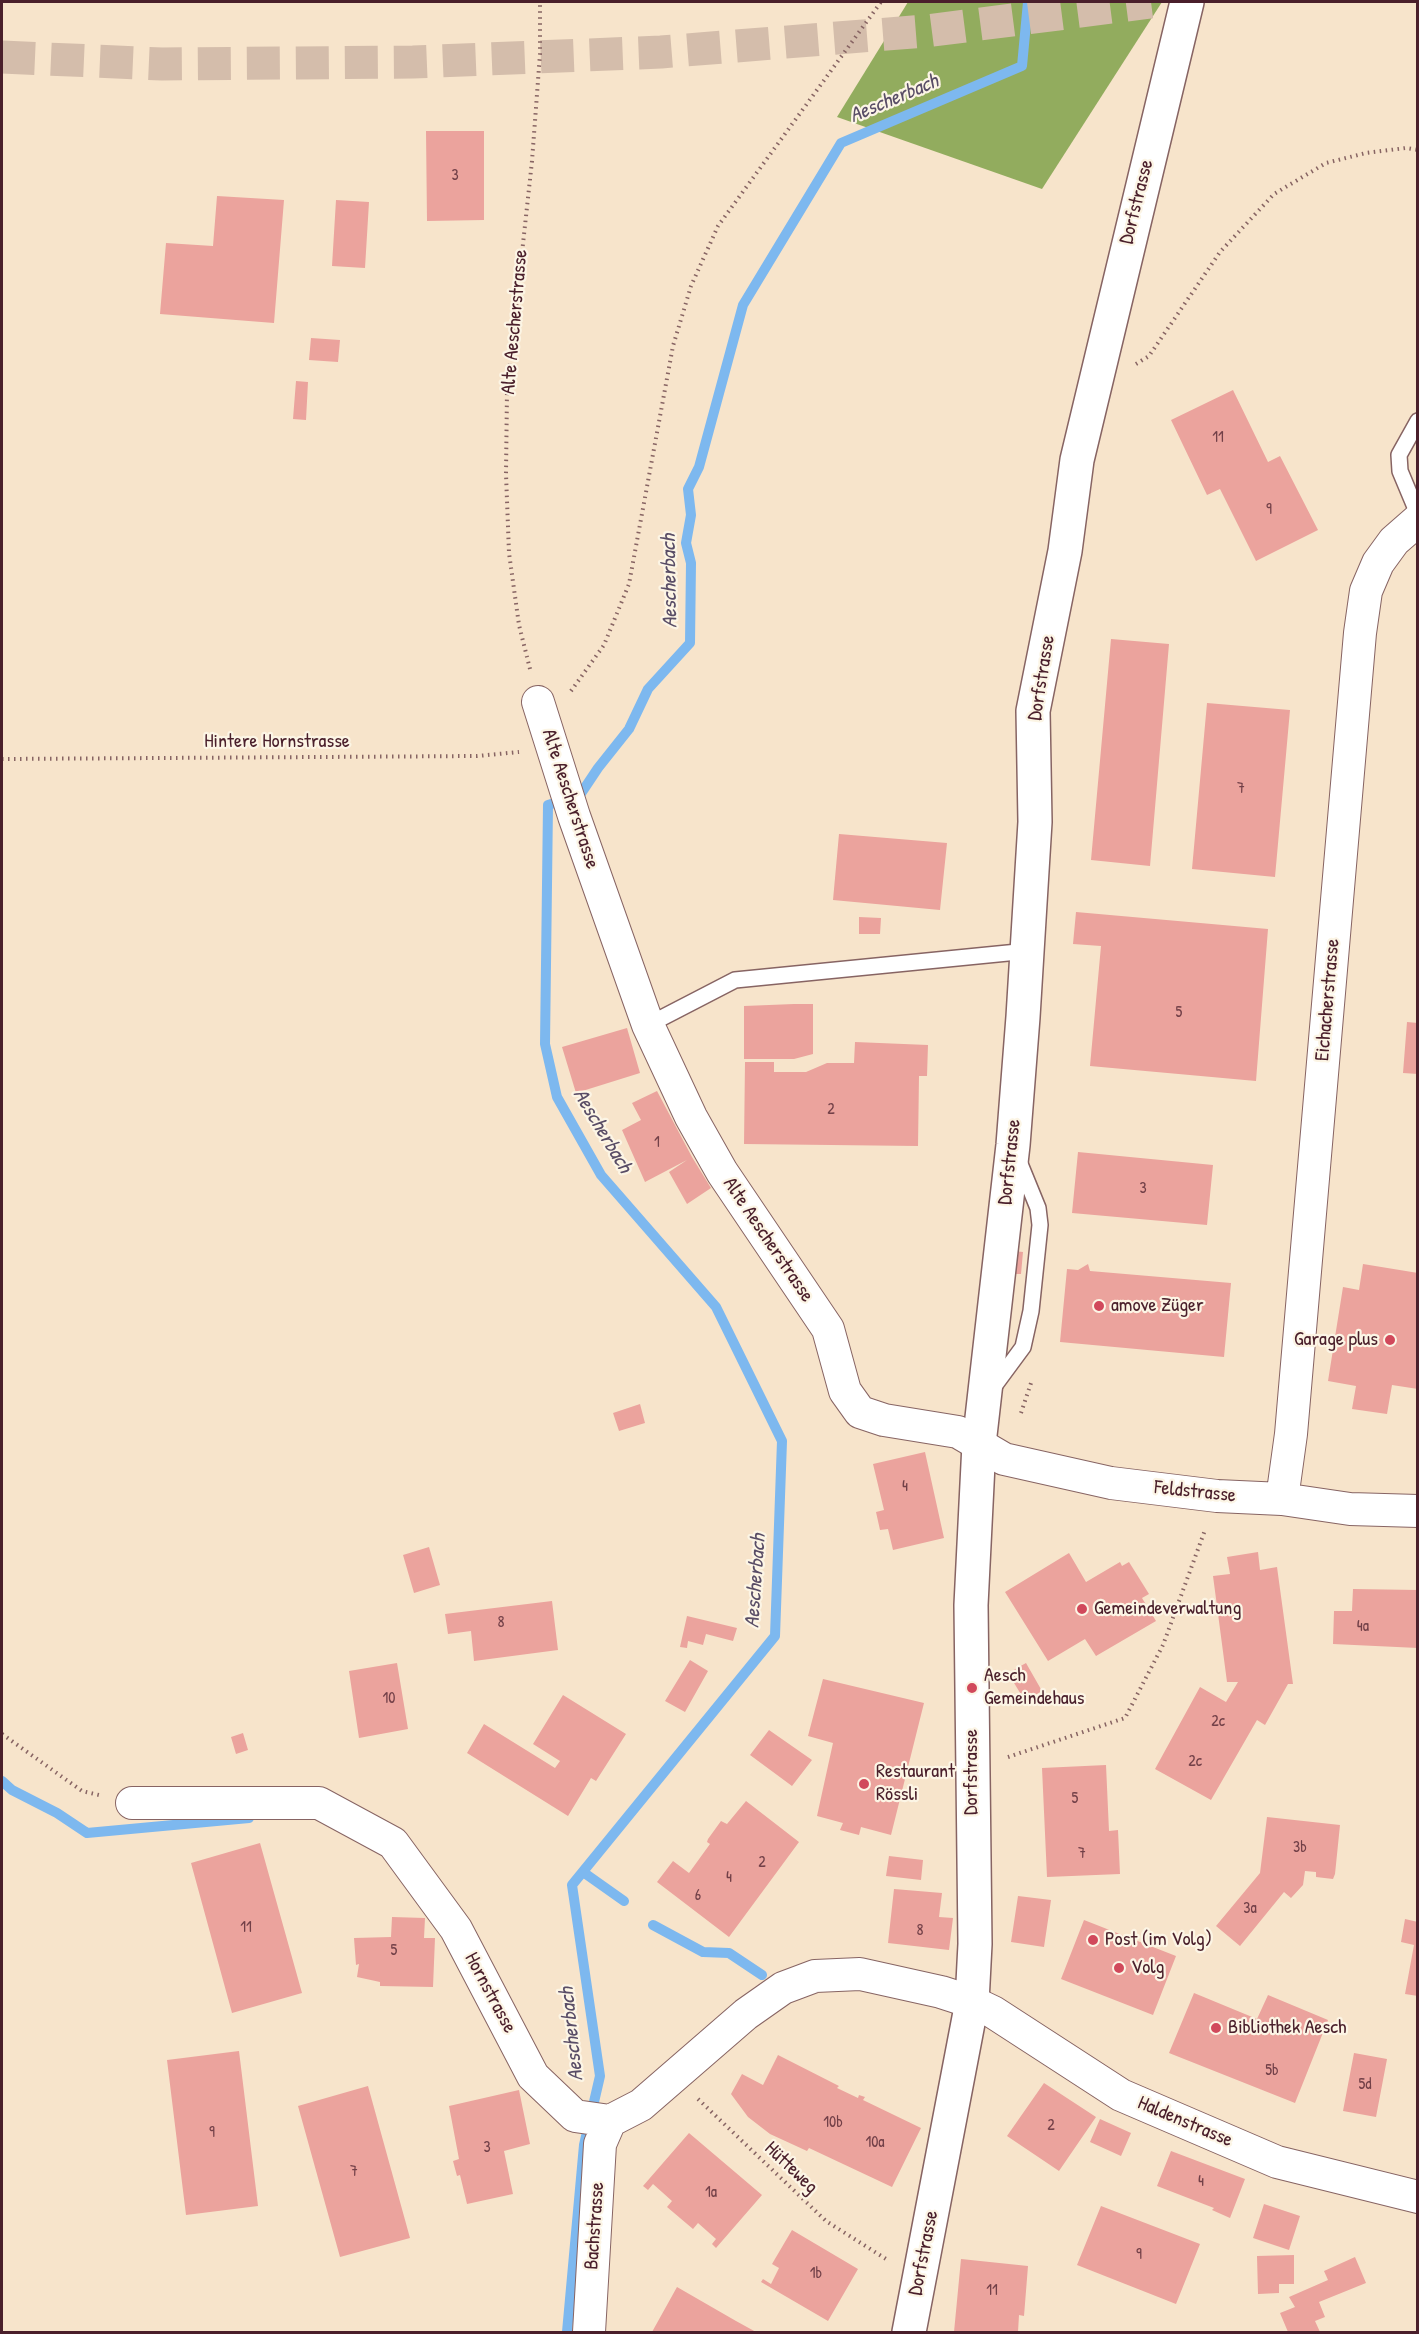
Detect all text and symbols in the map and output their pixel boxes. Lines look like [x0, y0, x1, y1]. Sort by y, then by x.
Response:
water label: Aescherbach [846, 69, 942, 129]
street label: Dorfstrasse [1115, 157, 1159, 247]
house number: 3 [451, 166, 459, 186]
street label: Alte Aescherstrasse [497, 249, 533, 395]
house number: 11 [1212, 428, 1224, 448]
house number: 9 [1266, 500, 1272, 520]
water label: Aescherbach [657, 534, 683, 628]
street label: Dorfstrasse [1023, 634, 1061, 722]
street label: Alte Aescherstrasse [536, 726, 604, 872]
street label: Hintere Hornstrasse [204, 730, 350, 754]
house number: 7 [1237, 779, 1245, 799]
street label: Eichacherstrasse [1311, 938, 1345, 1062]
house number: 5 [1176, 1003, 1182, 1023]
water label: Aescherbach [567, 1084, 637, 1178]
house number: 2 [827, 1100, 835, 1120]
street label: Dorfstrasse [994, 1118, 1026, 1206]
house number: 1 [654, 1133, 660, 1153]
street label: Alte Aescherstrasse [717, 1173, 819, 1307]
house number: 3 [1139, 1179, 1147, 1199]
place label: amove Züger [1111, 1294, 1204, 1318]
marker: amove Züger [1092, 1299, 1106, 1313]
place label: Garage plus [1294, 1328, 1378, 1352]
marker: Garage plus [1383, 1333, 1397, 1347]
street label: Feldstrasse [1153, 1476, 1237, 1508]
house number: 4 [902, 1477, 908, 1497]
water label: Aescherbach [740, 1533, 772, 1629]
place label: Gemeindeverwaltung [1094, 1597, 1241, 1621]
marker: Gemeindeverwaltung [1075, 1602, 1089, 1616]
house number: 8 [498, 1613, 504, 1633]
house number: 4a [1357, 1617, 1369, 1637]
place label: Aesch Gemeindehaus [984, 1664, 1084, 1711]
marker: Aesch Gemeindehaus [965, 1681, 979, 1695]
house number: 10 [383, 1689, 395, 1709]
house number: 2c [1211, 1712, 1225, 1732]
street label: Dorfstrasse [960, 1729, 984, 1815]
house number: 2c [1188, 1752, 1202, 1772]
place label: Restaurant Rössli [876, 1760, 955, 1807]
marker: Restaurant Rössli [857, 1777, 871, 1791]
house number: 5 [1072, 1789, 1078, 1809]
house number: 3b [1293, 1838, 1307, 1858]
house number: 7 [1078, 1844, 1086, 1864]
house number: 2 [758, 1853, 766, 1873]
house number: 4 [726, 1868, 732, 1888]
house number: 6 [695, 1886, 701, 1906]
house number: 3a [1243, 1899, 1257, 1919]
house number: 11 [240, 1918, 252, 1938]
house number: 8 [917, 1921, 923, 1941]
place label: Post (im Volg) [1105, 1928, 1212, 1952]
marker: Post (im Volg) [1086, 1933, 1100, 1947]
house number: 5 [391, 1941, 397, 1961]
street label: Hornstrasse [459, 1949, 521, 2037]
place label: Volg [1131, 1956, 1165, 1980]
marker: Volg [1112, 1961, 1126, 1975]
water label: Aescherbach [555, 1986, 589, 2082]
place label: Bibliothek Aesch [1228, 2016, 1346, 2040]
marker: Bibliothek Aesch [1209, 2021, 1223, 2035]
house number: 5b [1265, 2061, 1279, 2081]
house number: 5d [1358, 2075, 1372, 2095]
street label: Haldenstrasse [1134, 2091, 1236, 2153]
house number: 10b [823, 2113, 843, 2133]
house number: 2 [1047, 2116, 1055, 2136]
house number: 9 [209, 2123, 215, 2143]
house number: 10a [865, 2133, 885, 2153]
street label: Hütteweg [759, 2137, 823, 2199]
house number: 3 [483, 2138, 491, 2158]
house number: 7 [350, 2162, 358, 2182]
house number: 4 [1198, 2172, 1204, 2192]
street label: Bachstrasse [580, 2181, 610, 2271]
house number: 1a [705, 2183, 717, 2203]
street label: Dorfstrasse [904, 2209, 944, 2297]
house number: 9 [1136, 2245, 1142, 2265]
house number: 1b [810, 2264, 822, 2284]
house number: 11 [986, 2281, 998, 2301]

